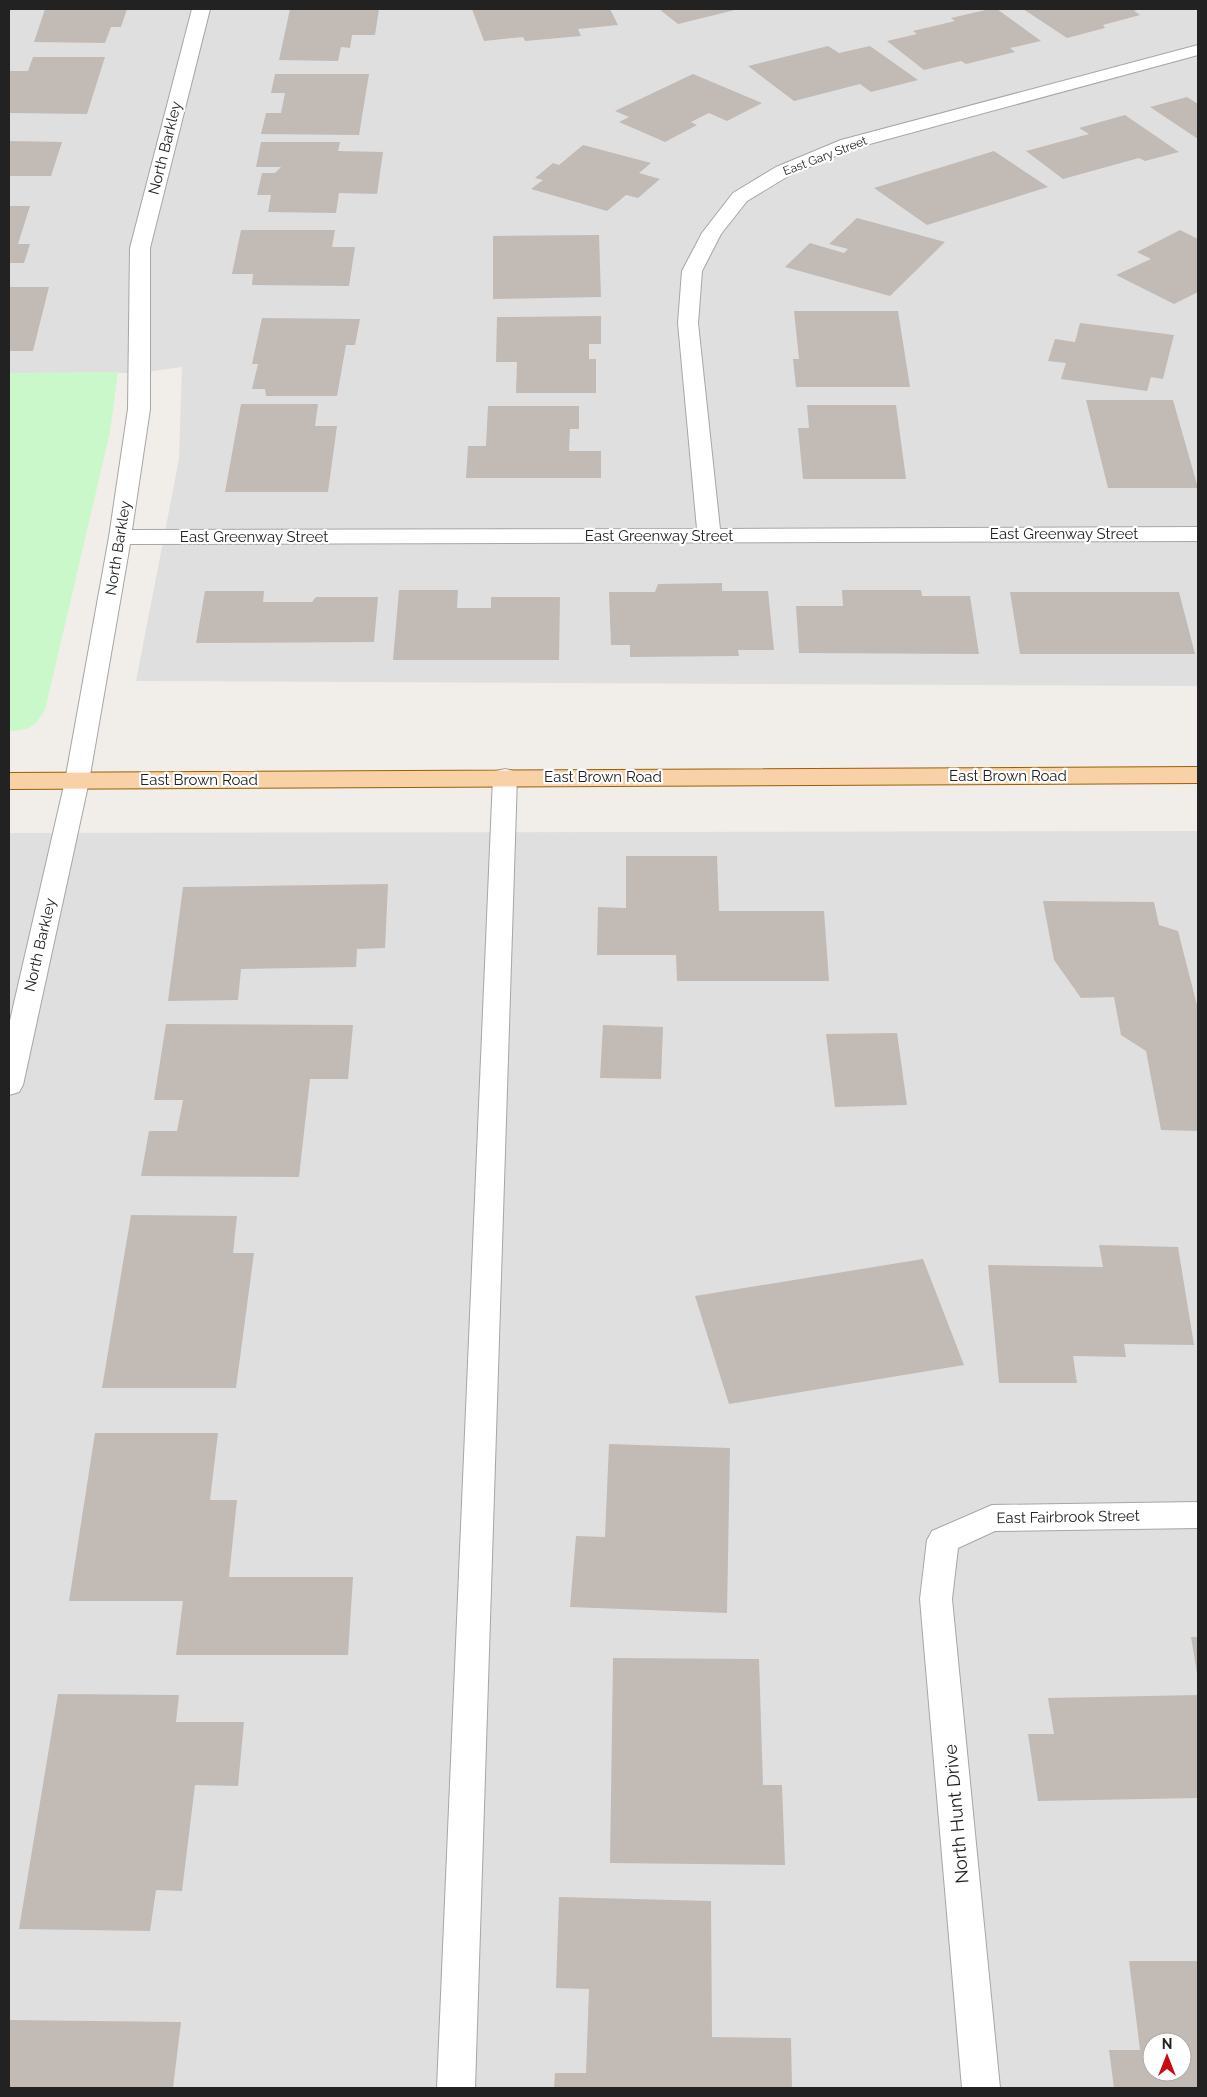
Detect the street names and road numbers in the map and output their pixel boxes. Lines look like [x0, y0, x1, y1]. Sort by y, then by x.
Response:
street label: North Barkley [145, 100, 185, 196]
street label: East Gary Street [781, 134, 869, 178]
street label: North Barkley [102, 499, 134, 597]
street label: East Greenway Street [990, 525, 1138, 543]
street label: East Greenway Street [585, 527, 733, 545]
street label: East Greenway Street [180, 528, 328, 546]
street label: East Brown Road [949, 767, 1067, 785]
street label: East Brown Road [544, 768, 662, 786]
street label: East Brown Road [140, 771, 258, 789]
street label: North Barkley [20, 896, 60, 994]
street label: East Fairbrook Street [996, 1507, 1140, 1527]
street label: North Hunt Drive [939, 1743, 973, 1885]

